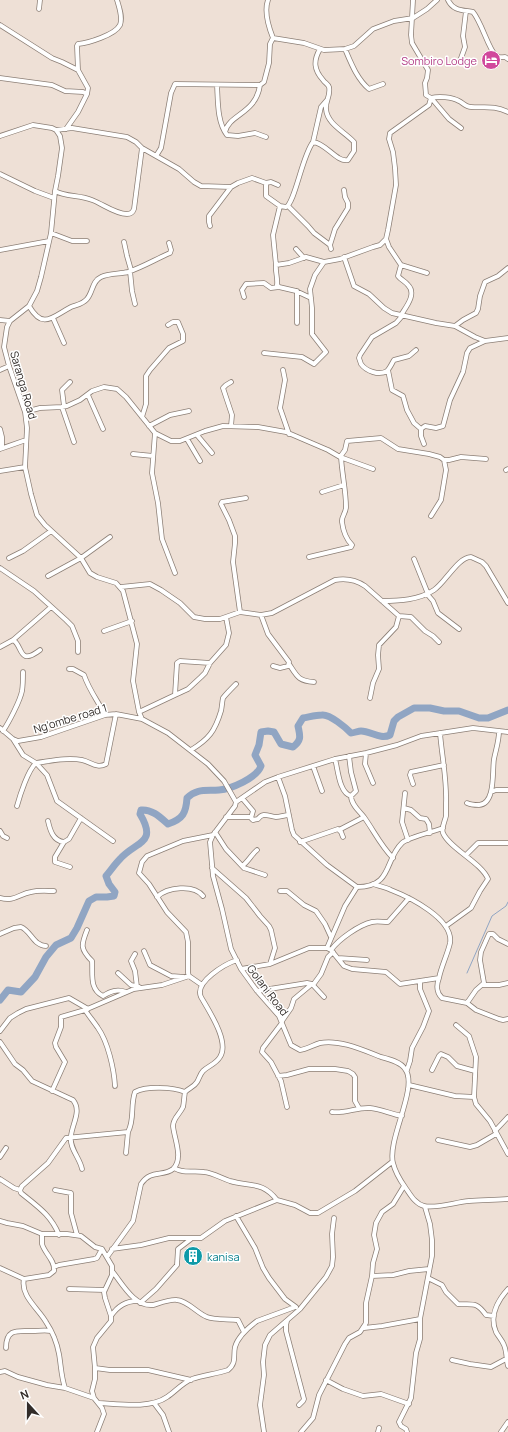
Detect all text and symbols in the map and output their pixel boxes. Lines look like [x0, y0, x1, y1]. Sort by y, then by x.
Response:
hotel icon: Sombiro Lodge [480, 49, 502, 71]
place label: Sombiro Lodge [401, 53, 478, 68]
street label: Saranga Road [7, 349, 41, 421]
street label: Ng’ombe road 1 [31, 700, 109, 736]
street label: Golani Road [244, 961, 292, 1019]
building icon: kanisa [182, 1245, 204, 1267]
place label: kanisa [207, 1249, 240, 1264]
north arrow [8, 1384, 48, 1424]
text: N [18, 1386, 31, 1403]

